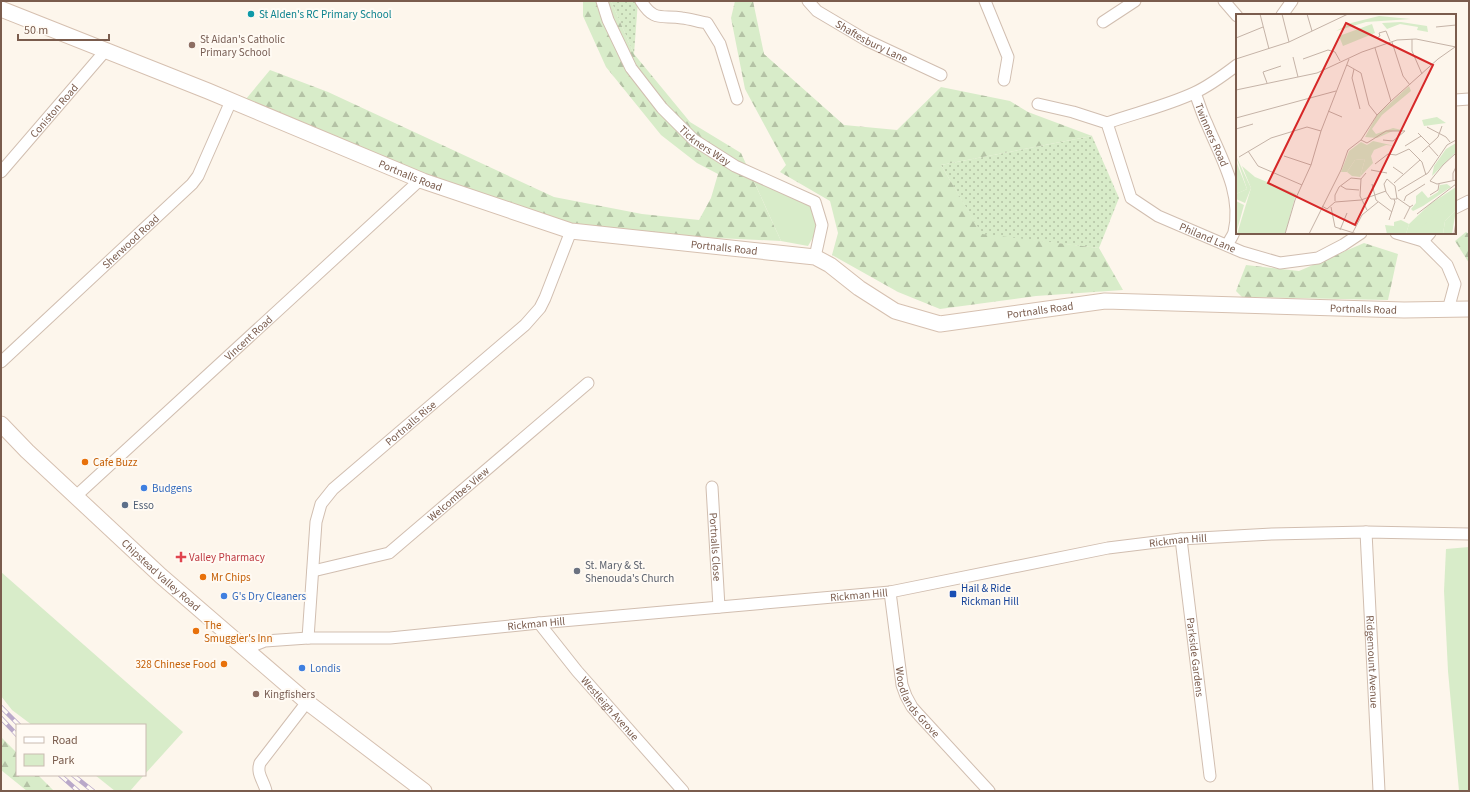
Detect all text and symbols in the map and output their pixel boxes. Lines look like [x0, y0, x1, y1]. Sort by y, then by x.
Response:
place label: St AIden's RC Primary School [259, 7, 392, 22]
marker: St AIden's RC Primary School [246, 9, 256, 19]
inset map [1236, 14, 1456, 234]
scale bar [18, 16, 109, 42]
street label: Shaftesbury Lane [832, 17, 911, 67]
text: 50 m [24, 22, 48, 39]
place label: St Aidan's Catholic Primary School [200, 32, 285, 60]
marker: St Aidan's Catholic Primary School [187, 40, 197, 50]
street label: Coniston Road [27, 81, 82, 141]
street label: Twinners Road [1191, 101, 1232, 169]
street label: Tickners Way [675, 122, 733, 169]
street label: Portnalls Road [376, 156, 444, 195]
street label: Sherwood Road [99, 211, 163, 272]
street label: Philand Lane [1177, 219, 1239, 257]
street label: Portnalls Road [690, 237, 758, 259]
street label: Portnalls Road [1006, 298, 1074, 323]
street label: Portnalls Road [1330, 301, 1397, 318]
street label: Vincent Road [221, 312, 276, 364]
street label: Portnalls Rise [382, 397, 440, 449]
place label: Cafe Buzz [93, 455, 138, 470]
marker: Cafe Buzz [80, 457, 90, 467]
street label: Welcombes View [424, 464, 493, 525]
place label: Budgens [152, 481, 192, 496]
marker: Budgens [139, 483, 149, 493]
place label: Esso [133, 498, 154, 513]
marker: Esso [120, 500, 130, 510]
street label: Portnalls Close [706, 512, 725, 582]
street label: Rickman Hill [1148, 531, 1207, 551]
street label: Chipstead Valley Road [118, 536, 203, 615]
place label: Valley Pharmacy [189, 550, 265, 565]
marker: Valley Pharmacy [176, 552, 186, 562]
place label: St. Mary & St. Shenouda's Church [585, 558, 674, 586]
marker: St. Mary & St. Shenouda's Church [572, 566, 582, 576]
place label: Mr Chips [211, 570, 251, 585]
marker: Mr Chips [198, 572, 208, 582]
place label: Hail & Ride Rickman Hill [961, 581, 1019, 609]
street label: Rickman Hill [829, 585, 889, 605]
place label: G's Dry Cleaners [232, 589, 306, 604]
marker: Hail & Ride Rickman Hill [948, 589, 958, 599]
marker: G's Dry Cleaners [219, 591, 229, 601]
street label: Rickman Hill [507, 614, 566, 634]
street label: Ridgemount Avenue [1362, 615, 1382, 709]
street label: Parkside Gardens [1183, 617, 1207, 698]
place label: The Smuggler's Inn [204, 618, 272, 646]
marker: The Smuggler's Inn [191, 626, 201, 636]
place label: 328 Chinese Food [135, 657, 216, 672]
marker: 328 Chinese Food [219, 659, 229, 669]
place label: Londis [310, 661, 341, 676]
marker: Londis [297, 663, 307, 673]
street label: Woodlands Grove [892, 666, 943, 741]
street label: Westleigh Avenue [577, 673, 642, 744]
place label: Kingfishers [264, 687, 315, 702]
marker: Kingfishers [251, 689, 261, 699]
legend [16, 724, 146, 776]
text: Road [52, 732, 78, 749]
text: Park [52, 752, 74, 769]

